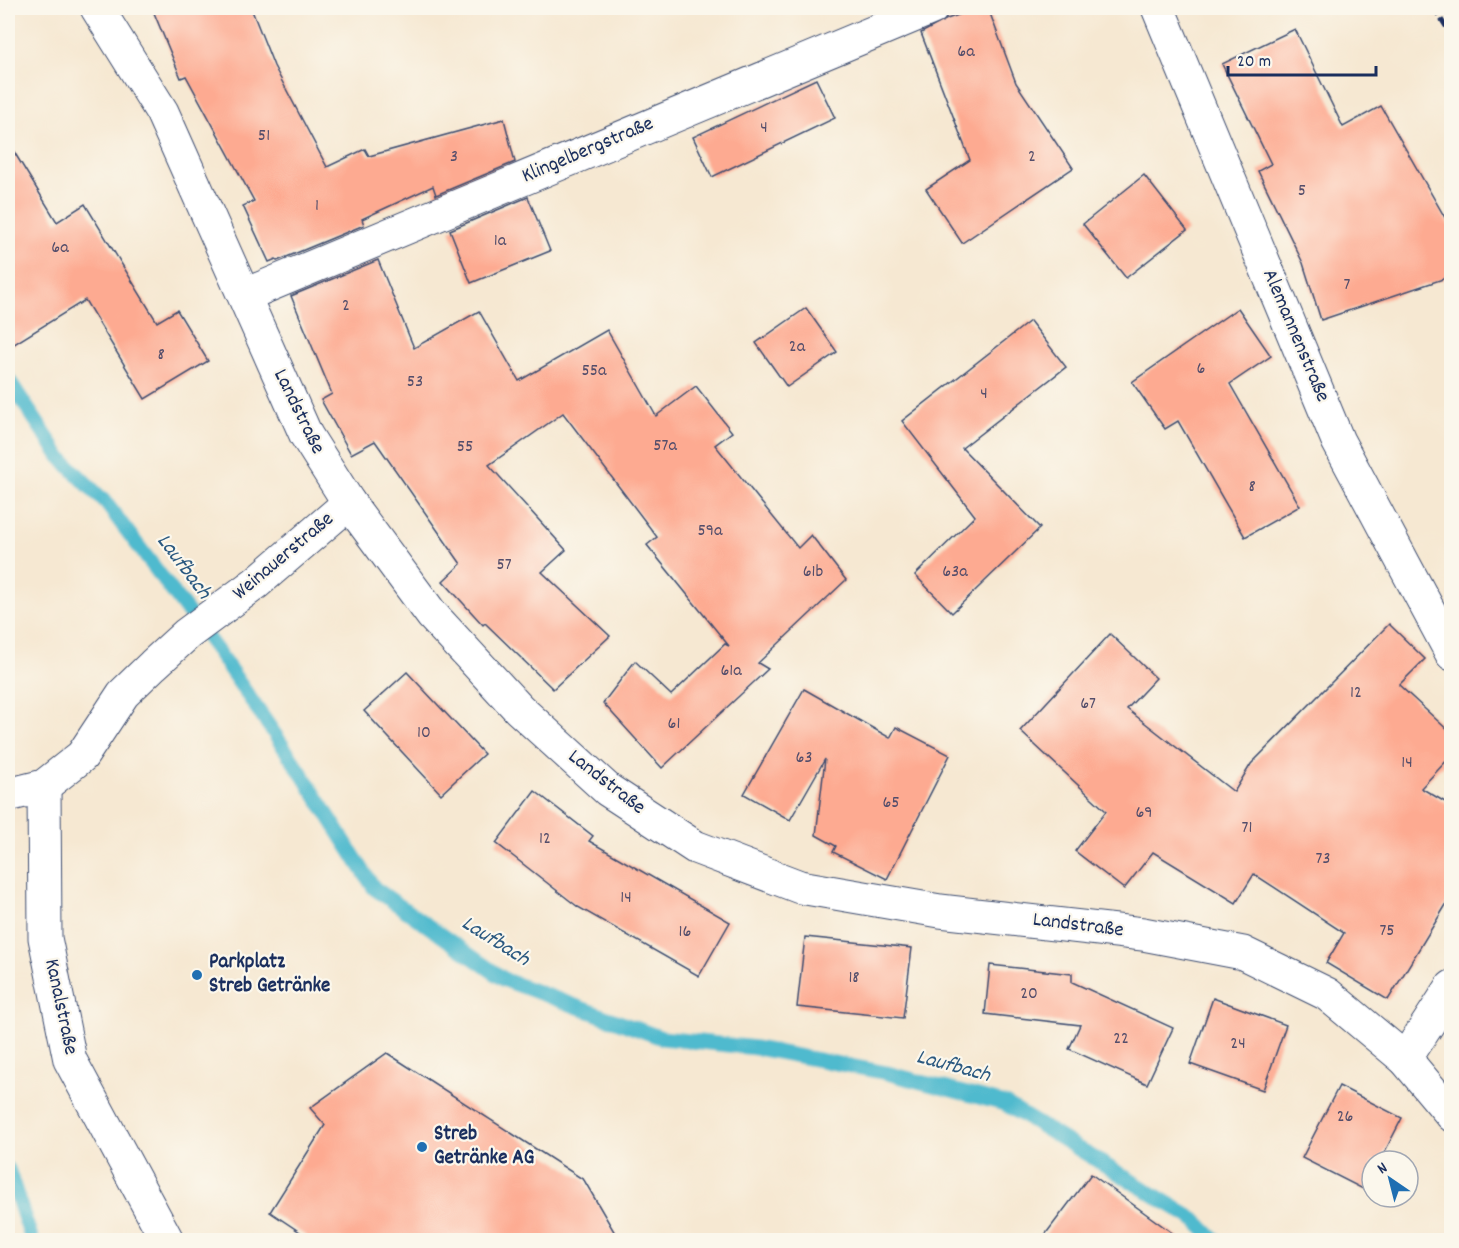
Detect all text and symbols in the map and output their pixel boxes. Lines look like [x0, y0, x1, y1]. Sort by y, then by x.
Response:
scale bar [1228, 39, 1376, 77]
house number: 6a [957, 40, 975, 65]
text: 20 m [1237, 50, 1271, 75]
street label: Klingelbergstraße [517, 110, 659, 192]
house number: 4 [760, 116, 768, 141]
house number: 51 [258, 124, 270, 149]
house number: 3 [450, 145, 458, 170]
house number: 2 [1028, 145, 1036, 170]
house number: 5 [1298, 179, 1306, 204]
house number: 1 [315, 194, 319, 219]
house number: 1a [494, 229, 507, 254]
house number: 6a [51, 236, 69, 261]
street label: Alemannenstraße [1253, 265, 1337, 407]
house number: 7 [1344, 273, 1351, 298]
house number: 2 [342, 294, 350, 319]
house number: 2a [789, 335, 806, 360]
house number: 8 [157, 343, 165, 368]
house number: 6 [1197, 357, 1205, 382]
house number: 55a [581, 359, 607, 384]
street label: Landstraße [264, 364, 332, 460]
house number: 53 [407, 370, 423, 395]
house number: 4 [980, 382, 988, 407]
house number: 57a [653, 434, 677, 459]
house number: 55 [457, 435, 473, 460]
house number: 8 [1248, 475, 1256, 500]
street label: Weinauerstraße [227, 506, 341, 608]
house number: 59a [697, 519, 723, 544]
water label: Laufbach [148, 528, 219, 607]
house number: 57 [496, 553, 512, 578]
house number: 61b [803, 560, 823, 585]
house number: 63a [942, 560, 968, 585]
house number: 61a [720, 659, 742, 684]
house number: 12 [1350, 681, 1362, 706]
house number: 67 [1080, 692, 1096, 717]
house number: 61 [668, 712, 680, 737]
house number: 10 [417, 721, 431, 746]
street label: Landstraße [561, 743, 651, 823]
house number: 63 [796, 746, 812, 771]
house number: 14 [1401, 751, 1413, 776]
house number: 65 [882, 791, 900, 816]
house number: 69 [1135, 801, 1153, 826]
house number: 71 [1242, 816, 1252, 841]
house number: 12 [539, 827, 551, 852]
house number: 73 [1316, 847, 1330, 872]
house number: 14 [620, 886, 632, 911]
street label: Landstraße [1031, 906, 1125, 946]
water label: Laufbach [455, 909, 536, 976]
house number: 75 [1379, 919, 1395, 944]
house number: 16 [679, 920, 691, 945]
place label: Parkplatz Streb Getränke [209, 948, 330, 1002]
street label: Kanalstraße [35, 956, 85, 1058]
house number: 18 [848, 966, 860, 991]
marker: Parkplatz Streb Getränke [190, 968, 204, 982]
house number: 20 [1020, 982, 1038, 1007]
house number: 22 [1113, 1027, 1129, 1052]
house number: 24 [1230, 1032, 1246, 1057]
water label: Laufbach [913, 1042, 994, 1092]
house number: 26 [1337, 1105, 1353, 1130]
place label: Streb Getränke AG [434, 1120, 535, 1174]
marker: Streb Getränke AG [415, 1140, 429, 1154]
north arrow [1360, 1149, 1420, 1209]
text: N [1373, 1157, 1393, 1180]

